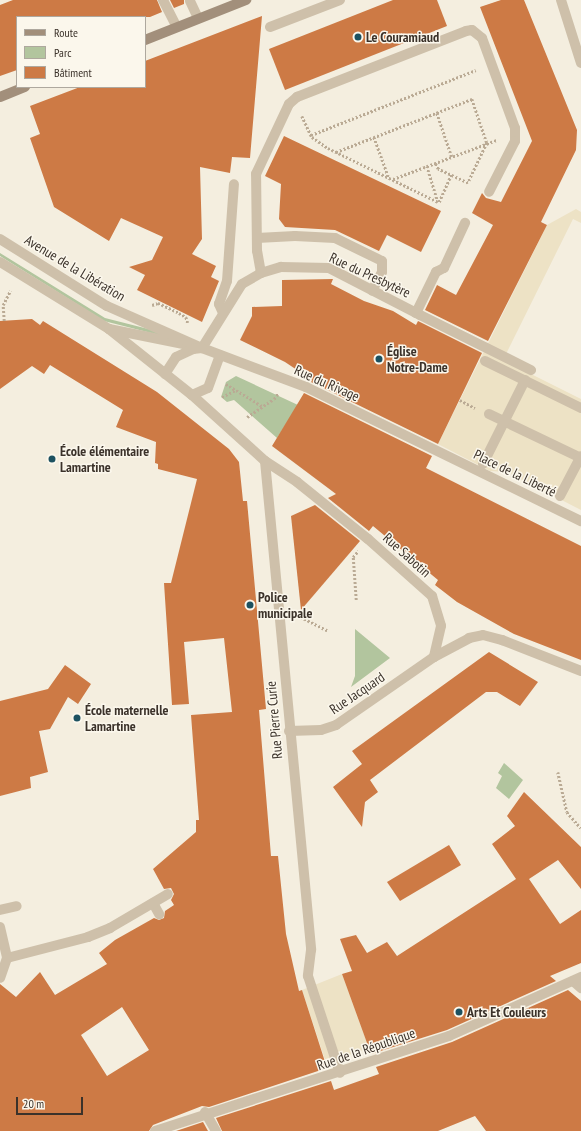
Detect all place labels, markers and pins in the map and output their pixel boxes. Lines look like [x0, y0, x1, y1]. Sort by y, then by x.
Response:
place label: Le Couramiaud [366, 29, 439, 45]
marker: Le Couramiaud [353, 32, 363, 42]
place label: Église Notre-Dame [387, 343, 448, 376]
marker: Église Notre-Dame [374, 354, 384, 364]
place label: École élémentaire Lamartine [60, 443, 149, 476]
marker: École élémentaire Lamartine [47, 454, 57, 464]
place label: Police municipale [258, 589, 312, 622]
marker: Police municipale [245, 600, 255, 610]
place label: École maternelle Lamartine [85, 702, 169, 734]
marker: École maternelle Lamartine [72, 713, 82, 723]
place label: Arts Et Couleurs [467, 1004, 546, 1020]
marker: Arts Et Couleurs [454, 1007, 464, 1017]

